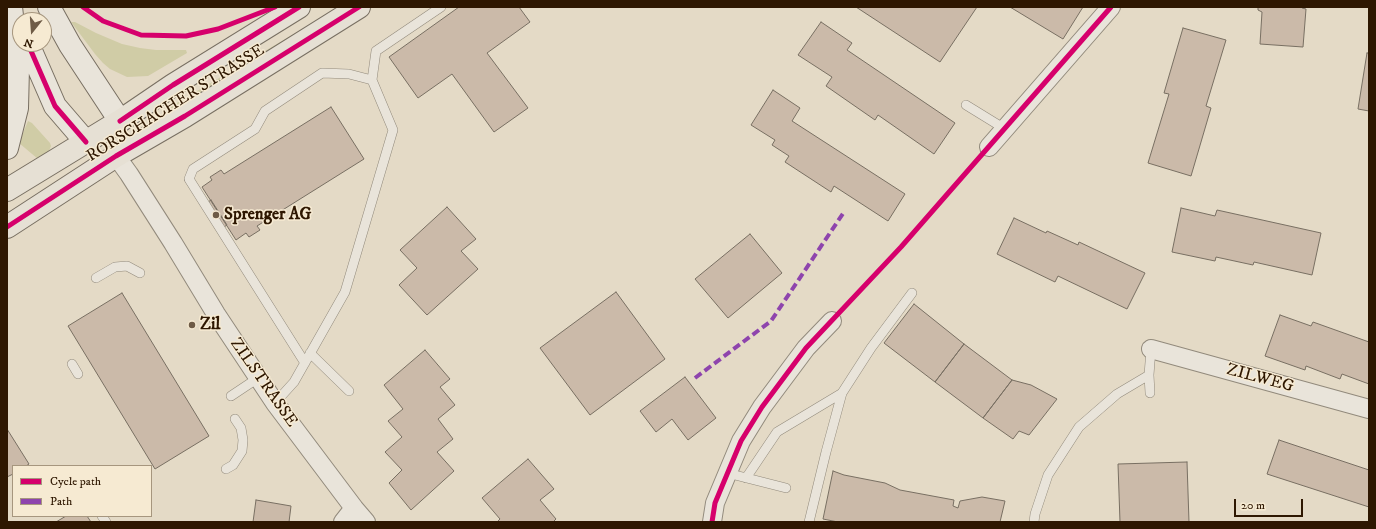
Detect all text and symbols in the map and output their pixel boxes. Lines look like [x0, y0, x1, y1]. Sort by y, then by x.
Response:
north arrow [12, 12, 52, 52]
text: N [22, 35, 35, 51]
street label: RORSCHACHER STRASSE [83, 41, 269, 167]
place label: Sprenger AG [224, 205, 311, 225]
marker: Sprenger AG [211, 210, 221, 220]
place label: Zil [200, 315, 220, 335]
marker: Zil [187, 320, 197, 330]
street label: ZILSTRASSE [225, 335, 301, 431]
street label: ZILWEG [1224, 360, 1296, 398]
legend [12, 465, 152, 517]
text: Cycle path [50, 474, 101, 489]
scale bar [1236, 491, 1305, 517]
text: Path [50, 494, 72, 509]
text: 20 m [1241, 498, 1265, 513]

